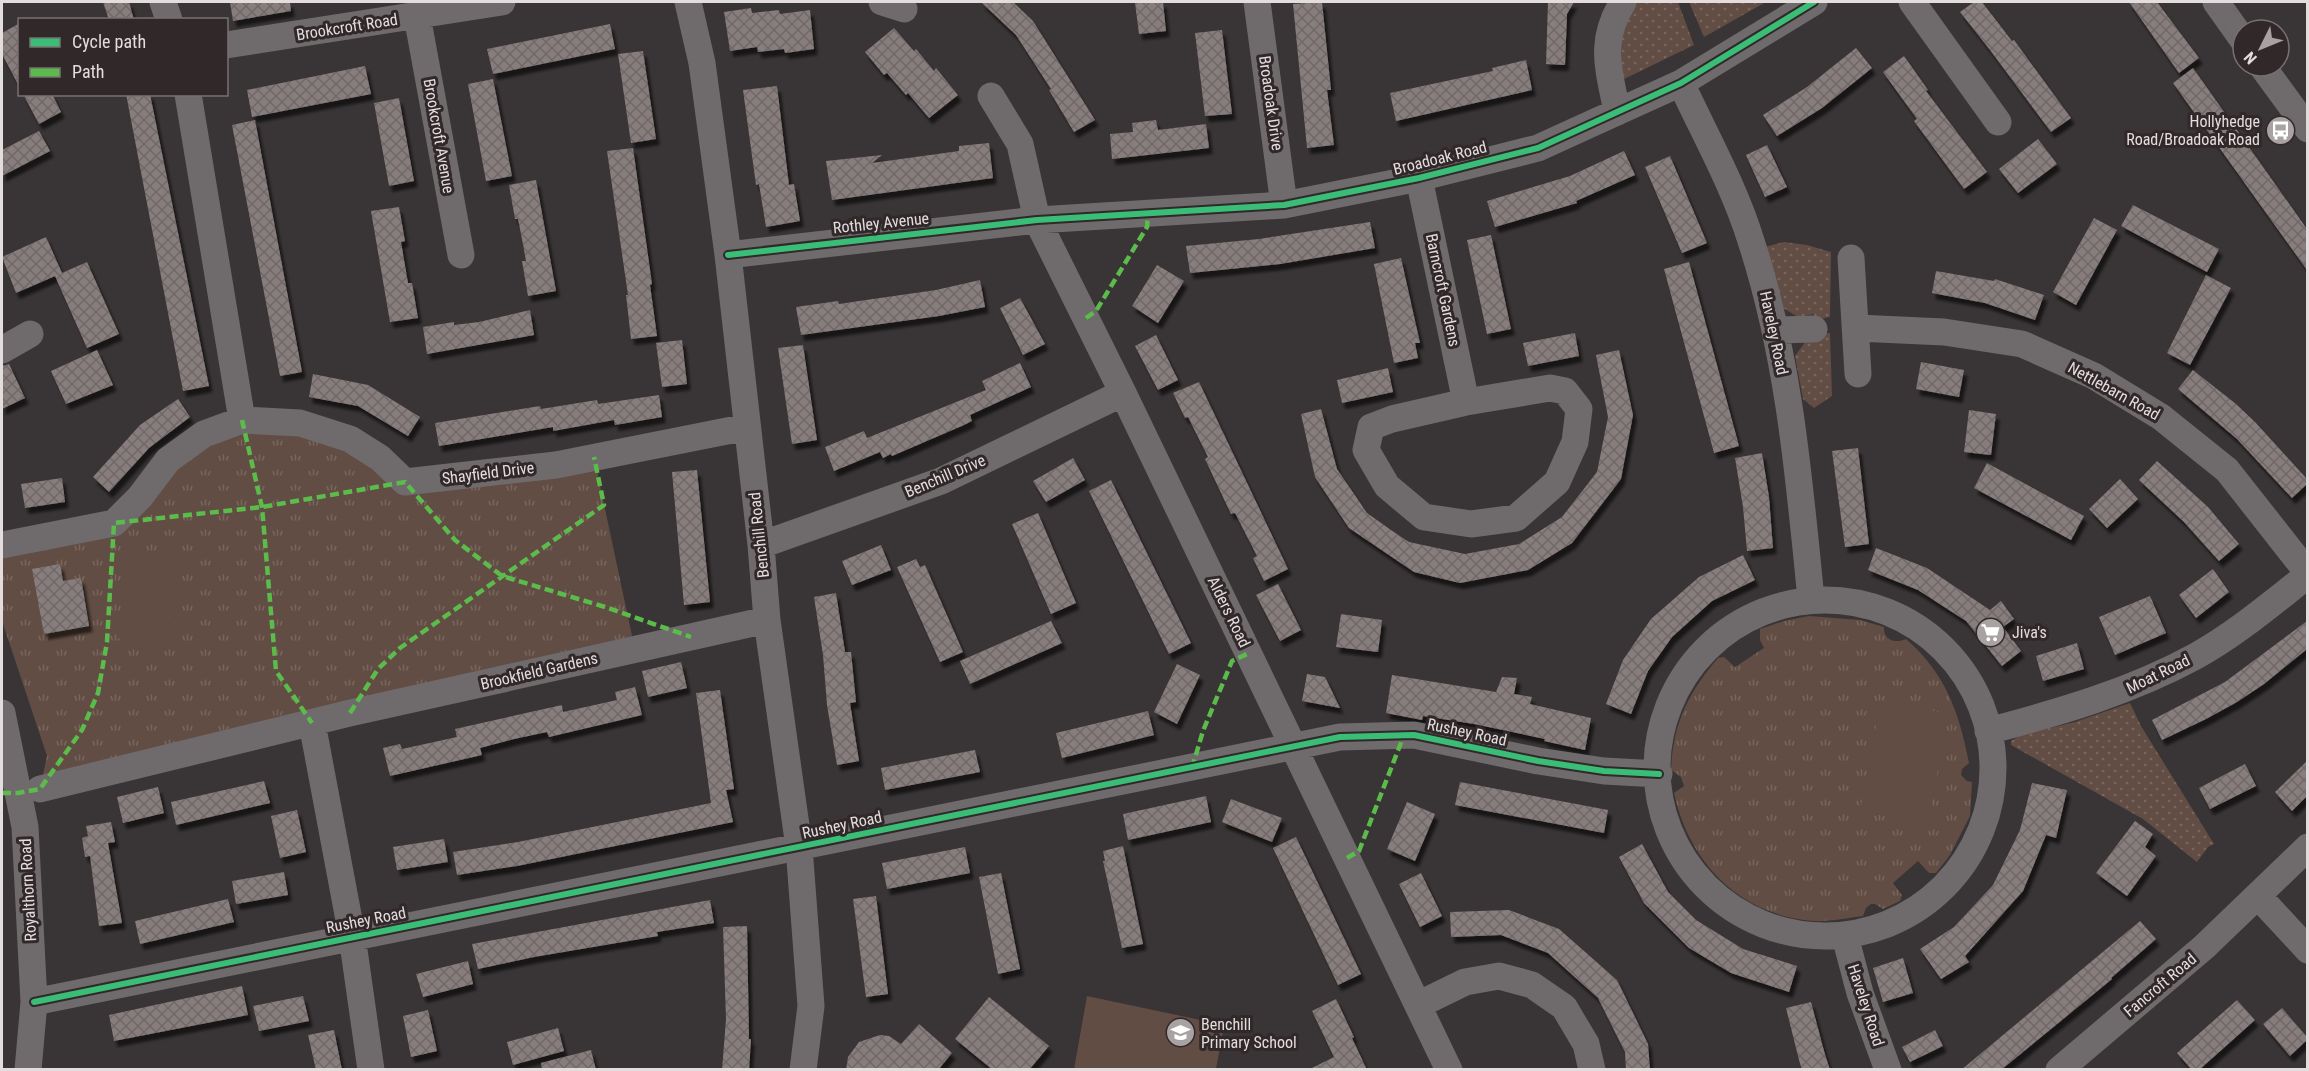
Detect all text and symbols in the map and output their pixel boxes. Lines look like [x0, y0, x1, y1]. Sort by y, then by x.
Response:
street label: Brookcroft Road [295, 10, 399, 44]
legend [18, 18, 228, 96]
north arrow [2231, 18, 2291, 78]
text: Cycle path [72, 31, 146, 52]
text: N [2240, 48, 2261, 68]
street label: Broadoak Drive [1255, 54, 1287, 152]
text: Path [72, 61, 105, 82]
street label: Brookcroft Avenue [420, 77, 458, 195]
place label: Hollyhedge Road/Broadoak Road [2126, 112, 2260, 149]
bus stop icon: Hollyhedge Road/Broadoak Road [2265, 114, 2297, 146]
street label: Broadoak Road [1391, 137, 1489, 179]
street label: Rothley Avenue [832, 209, 930, 237]
street label: Barncroft Gardens [1422, 232, 1464, 348]
street label: Haveley Road [1756, 289, 1792, 377]
street label: Nettlebarn Road [2065, 358, 2163, 424]
street label: Benchill Drive [902, 451, 988, 501]
street label: Shayfield Drive [441, 458, 535, 488]
street label: Benchill Road [745, 491, 773, 579]
street label: Alders Road [1204, 574, 1254, 650]
supermarket icon: Jiva's [1975, 616, 2007, 648]
place label: Jiva's [2012, 623, 2047, 642]
street label: Brookfield Gardens [479, 648, 599, 694]
street label: Moat Road [2123, 650, 2193, 698]
street label: Rushey Road [1425, 714, 1509, 750]
street label: Rushey Road [800, 807, 884, 843]
street label: Royalthorn Road [16, 838, 40, 942]
street label: Rushey Road [324, 903, 408, 937]
street label: Fancroft Road [2120, 949, 2200, 1021]
street label: Haveley Road [1844, 962, 1888, 1048]
place label: Benchill Primary School [1201, 1015, 1297, 1052]
school or university icon: Benchill Primary School [1164, 1017, 1196, 1049]

